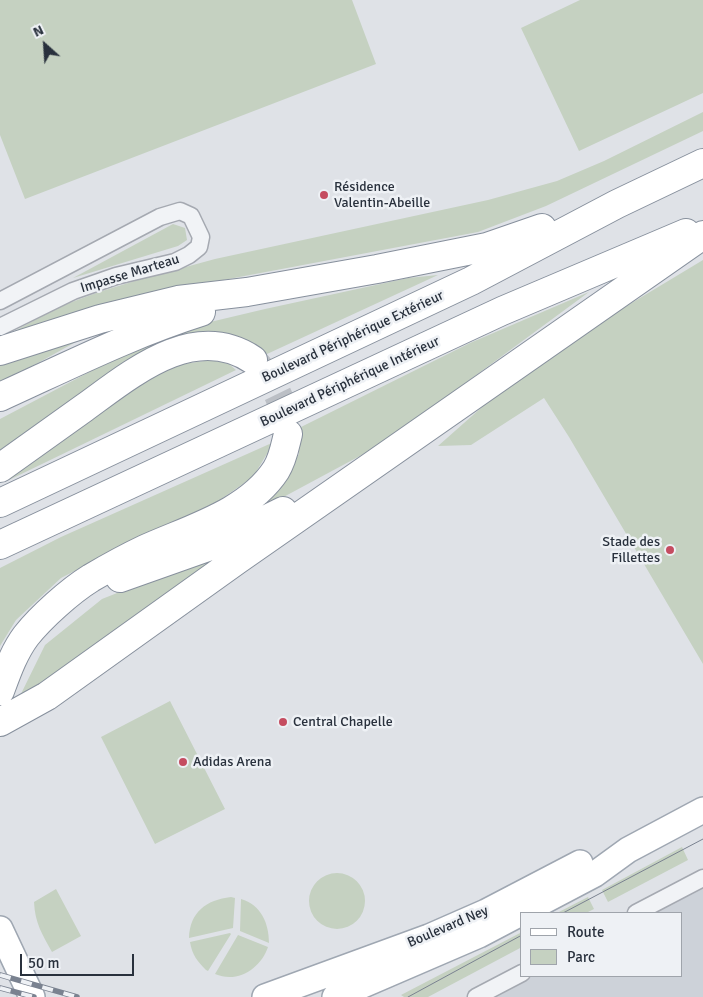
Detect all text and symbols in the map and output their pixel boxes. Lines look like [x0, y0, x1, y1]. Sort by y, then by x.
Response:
north arrow [20, 20, 70, 70]
text: N [30, 21, 46, 41]
place label: Résidence Valentin-Abeille [334, 179, 430, 212]
marker: Résidence Valentin-Abeille [318, 189, 330, 201]
street label: Impasse Marteau [79, 251, 181, 297]
street label: Boulevard Périphérique Extérieur [260, 287, 446, 387]
street label: Boulevard Périphérique Intérieur [258, 333, 442, 431]
place label: Stade des Fillettes [602, 534, 660, 566]
marker: Stade des Fillettes [664, 544, 676, 556]
place label: Central Chapelle [293, 714, 393, 730]
marker: Central Chapelle [277, 716, 289, 728]
place label: Adidas Arena [193, 754, 272, 770]
marker: Adidas Arena [177, 756, 189, 768]
street label: Boulevard Ney [405, 902, 491, 952]
legend [520, 912, 683, 977]
text: Route [567, 923, 604, 941]
scale bar [22, 944, 136, 976]
text: Parc [567, 948, 595, 966]
text: 50 m [28, 954, 59, 972]

